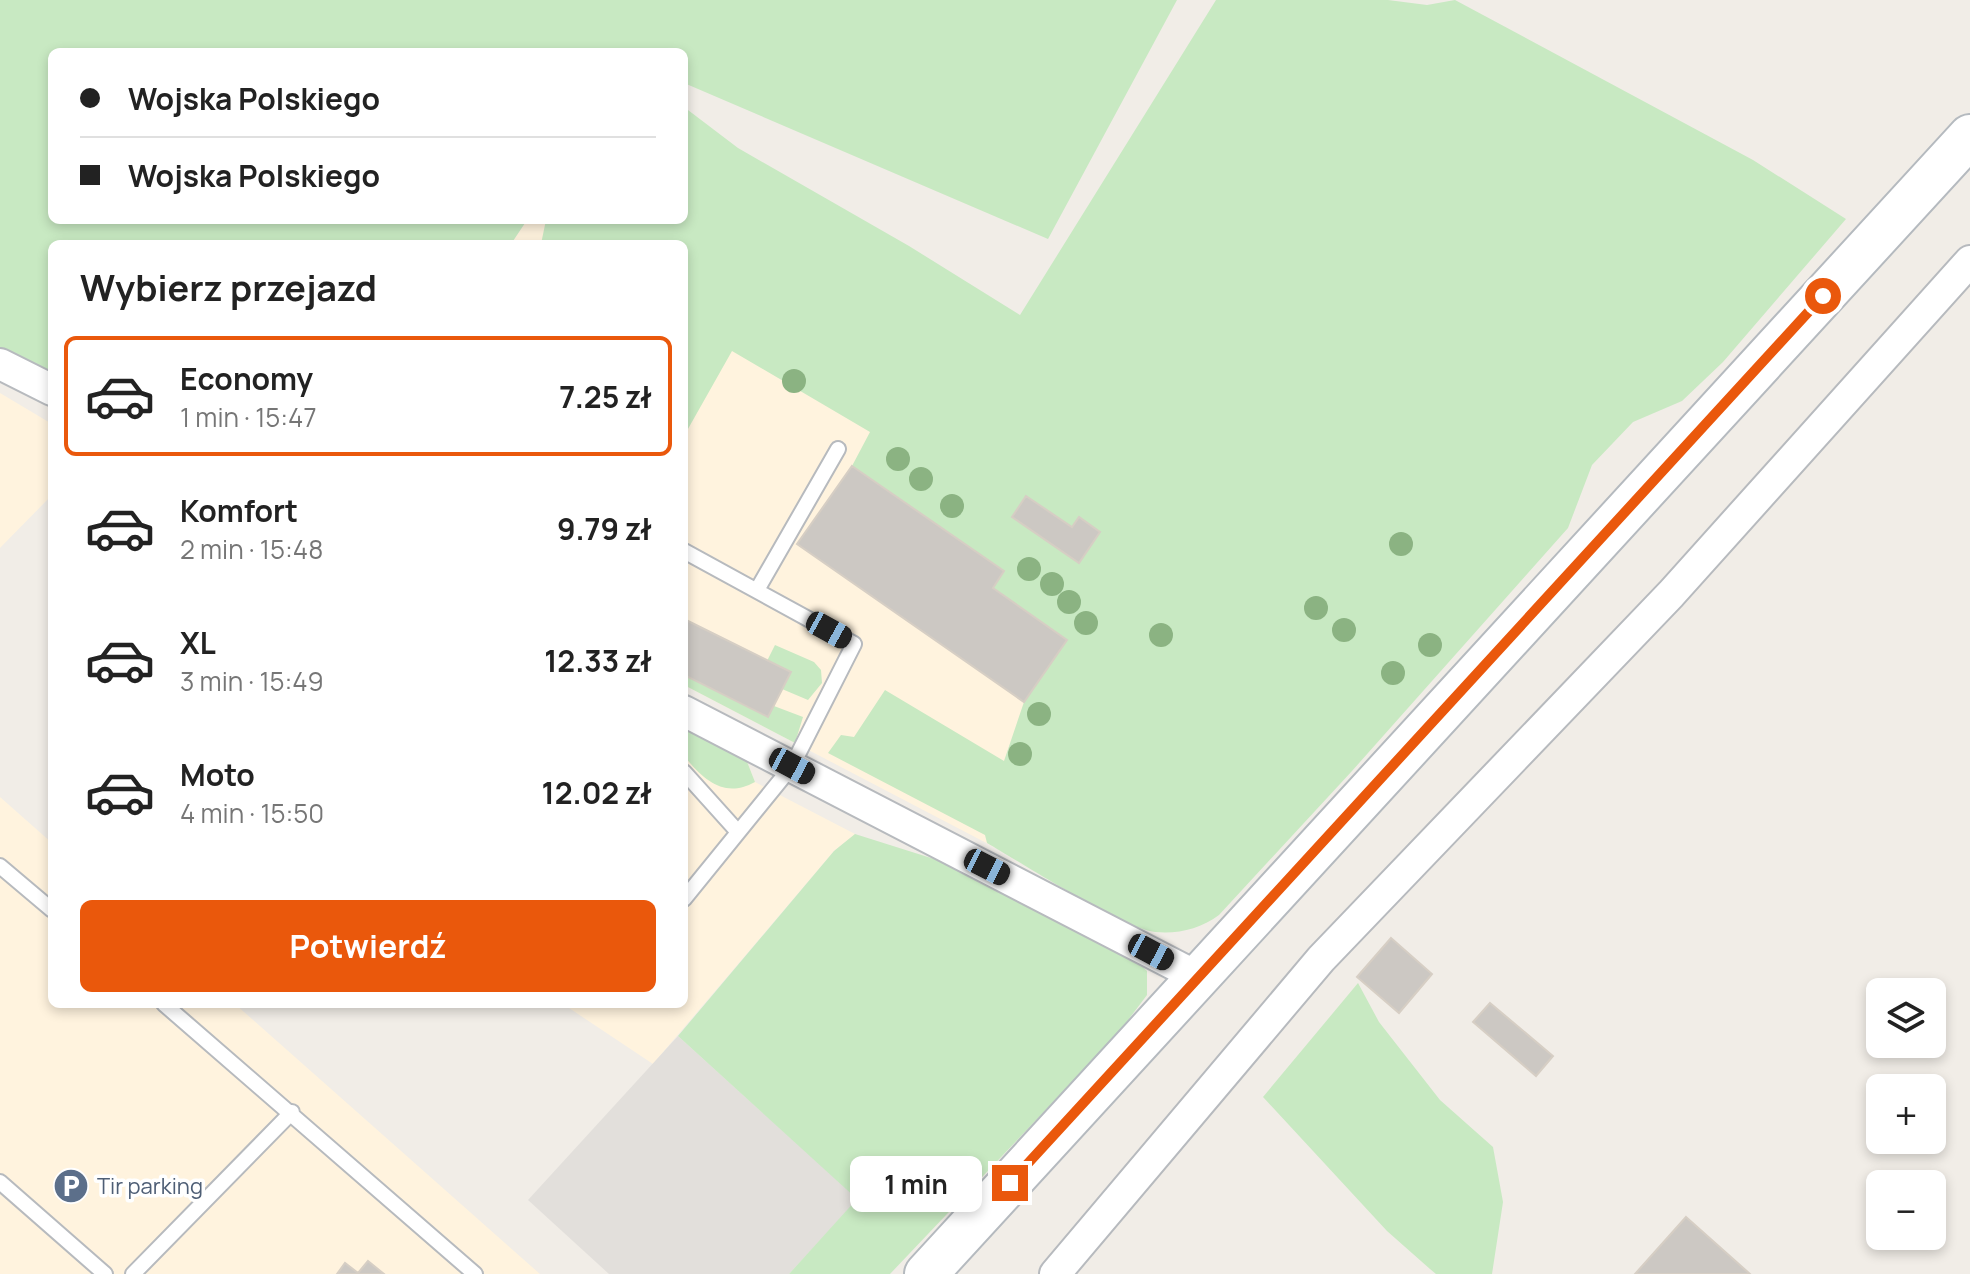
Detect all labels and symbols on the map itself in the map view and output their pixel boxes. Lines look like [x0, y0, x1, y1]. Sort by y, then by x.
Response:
route start [1805, 278, 1841, 314]
car [802, 608, 856, 652]
car [765, 744, 819, 788]
car [960, 845, 1014, 889]
car [1124, 930, 1178, 974]
callout: 1 min [850, 1155, 982, 1211]
route end [992, 1165, 1028, 1201]
parking icon: Tir parking [52, 1167, 90, 1205]
place label: Tir parking [97, 1171, 203, 1201]

